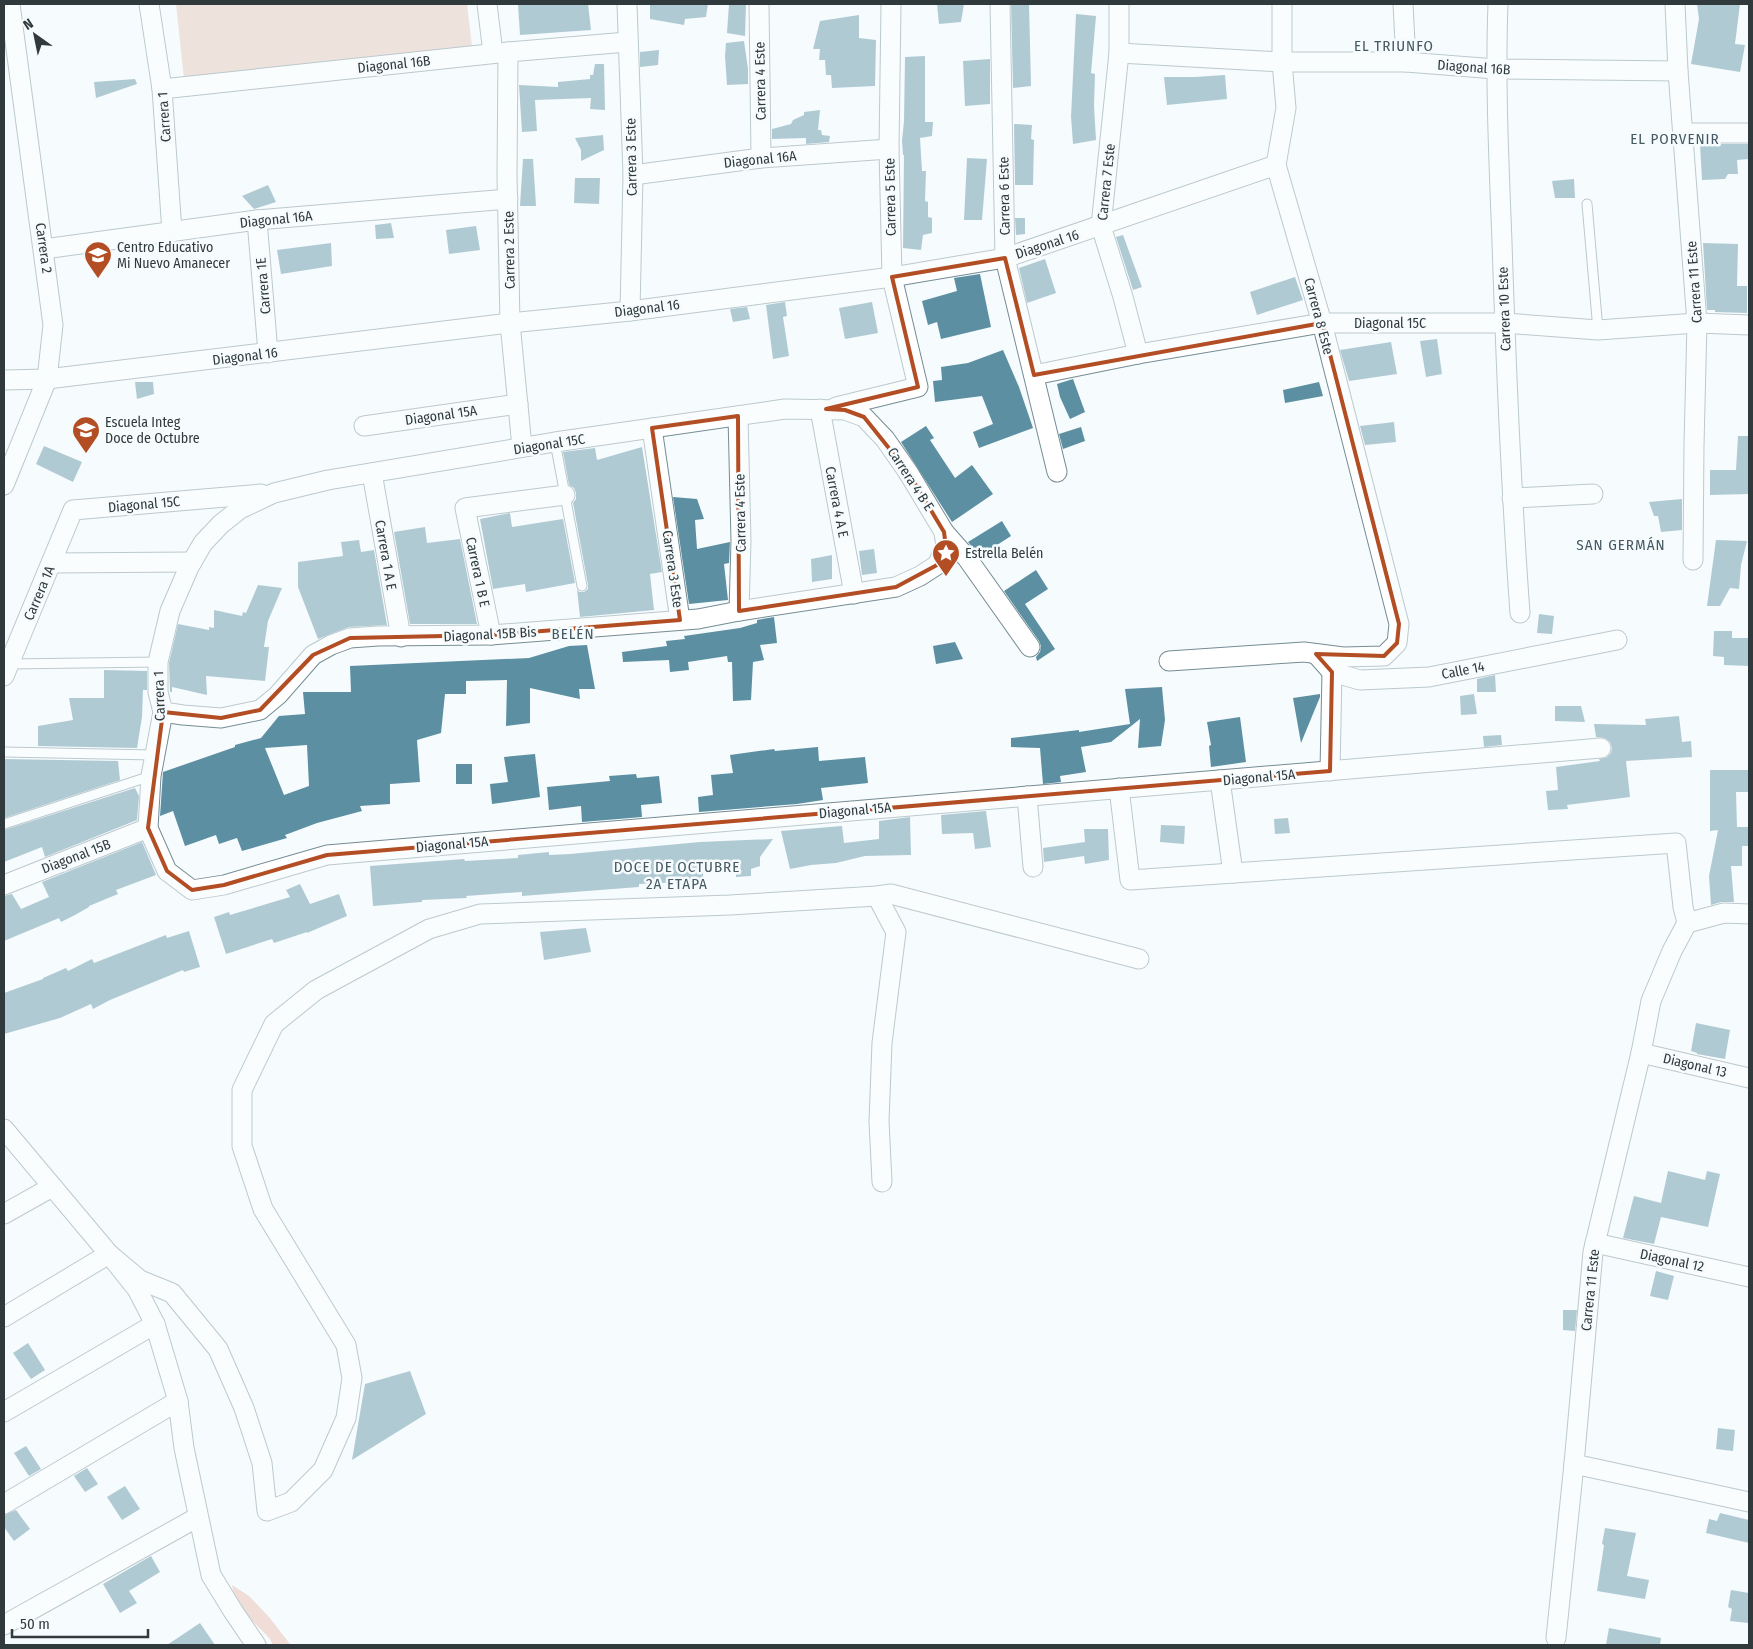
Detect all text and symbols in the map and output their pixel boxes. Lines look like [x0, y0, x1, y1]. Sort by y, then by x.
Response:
north arrow [10, 10, 60, 60]
text: N [20, 15, 36, 34]
district label: EL TRIUNFO [1354, 37, 1434, 55]
street label: Carrera 4 Este [751, 41, 770, 120]
street label: Diagonal 16B [357, 52, 432, 77]
street label: Diagonal 16B [1437, 56, 1511, 79]
street label: Carrera 1 [154, 91, 175, 143]
street label: Carrera 3 Este [622, 118, 641, 196]
district label: EL PORVENIR [1630, 130, 1720, 148]
street label: Carrera 7 Este [1094, 143, 1119, 221]
street label: Diagonal 16A [723, 147, 798, 172]
street label: Carrera 6 Este [995, 156, 1014, 236]
street label: Carrera 5 Este [881, 158, 900, 236]
street label: Diagonal 16A [239, 207, 314, 232]
street label: Carrera 2 Este [500, 211, 519, 289]
street label: Carrera 2 [32, 222, 55, 274]
street label: Diagonal 16 [1013, 226, 1081, 263]
place label: Centro Educativo Mi Nuevo Amanecer [117, 239, 230, 272]
school or university icon: Centro Educativo Mi Nuevo Amanecer [83, 240, 113, 279]
street label: Carrera 11 Este [1683, 240, 1706, 324]
street label: Carrera 1E [253, 257, 274, 315]
street label: Carrera 10 Este [1495, 266, 1514, 352]
street label: Carrera 8 Este [1300, 276, 1337, 356]
street label: Diagonal 16 [613, 296, 681, 321]
street label: Diagonal 15C [1354, 315, 1426, 332]
street label: Diagonal 16 [211, 344, 279, 369]
street label: Diagonal 15A [404, 402, 479, 429]
place label: Escuela Integ Doce de Octubre [105, 414, 200, 447]
school or university icon: Escuela Integ Doce de Octubre [71, 415, 101, 454]
street label: Diagonal 15C [512, 430, 586, 459]
street label: Carrera 4 B E [884, 444, 938, 515]
street label: Carrera 4 A E [821, 465, 852, 539]
street label: Carrera 4 Este [731, 473, 750, 552]
street label: Diagonal 15C [107, 493, 181, 516]
street label: Carrera 1 A E [371, 519, 400, 592]
street label: Carrera 3 Este [659, 529, 686, 609]
street label: Carrera 1 B E [462, 536, 493, 609]
district label: SAN GERMÁN [1576, 536, 1666, 554]
place icon: Estrella Belén [931, 538, 961, 577]
place label: Estrella Belén [965, 545, 1043, 562]
street label: Carrera 1A [20, 563, 59, 623]
street label: Diagonal 15B Bis [443, 624, 537, 645]
district label: BELÉN [551, 625, 595, 643]
street label: Calle 14 [1440, 658, 1486, 683]
street label: Carrera 1 [150, 671, 169, 721]
street label: Diagonal 15A [1222, 766, 1296, 789]
street label: Diagonal 15A [818, 799, 892, 822]
street label: Diagonal 15A [415, 833, 489, 856]
street label: Diagonal 15B [39, 835, 113, 877]
district label: DOCE DE OCTUBRE 2A ETAPA [614, 858, 740, 893]
street label: Diagonal 13 [1661, 1050, 1728, 1081]
street label: Diagonal 12 [1638, 1245, 1705, 1276]
street label: Carrera 11 Este [1578, 1248, 1603, 1332]
scale bar [12, 1606, 149, 1638]
text: 50 m [20, 1615, 50, 1633]

